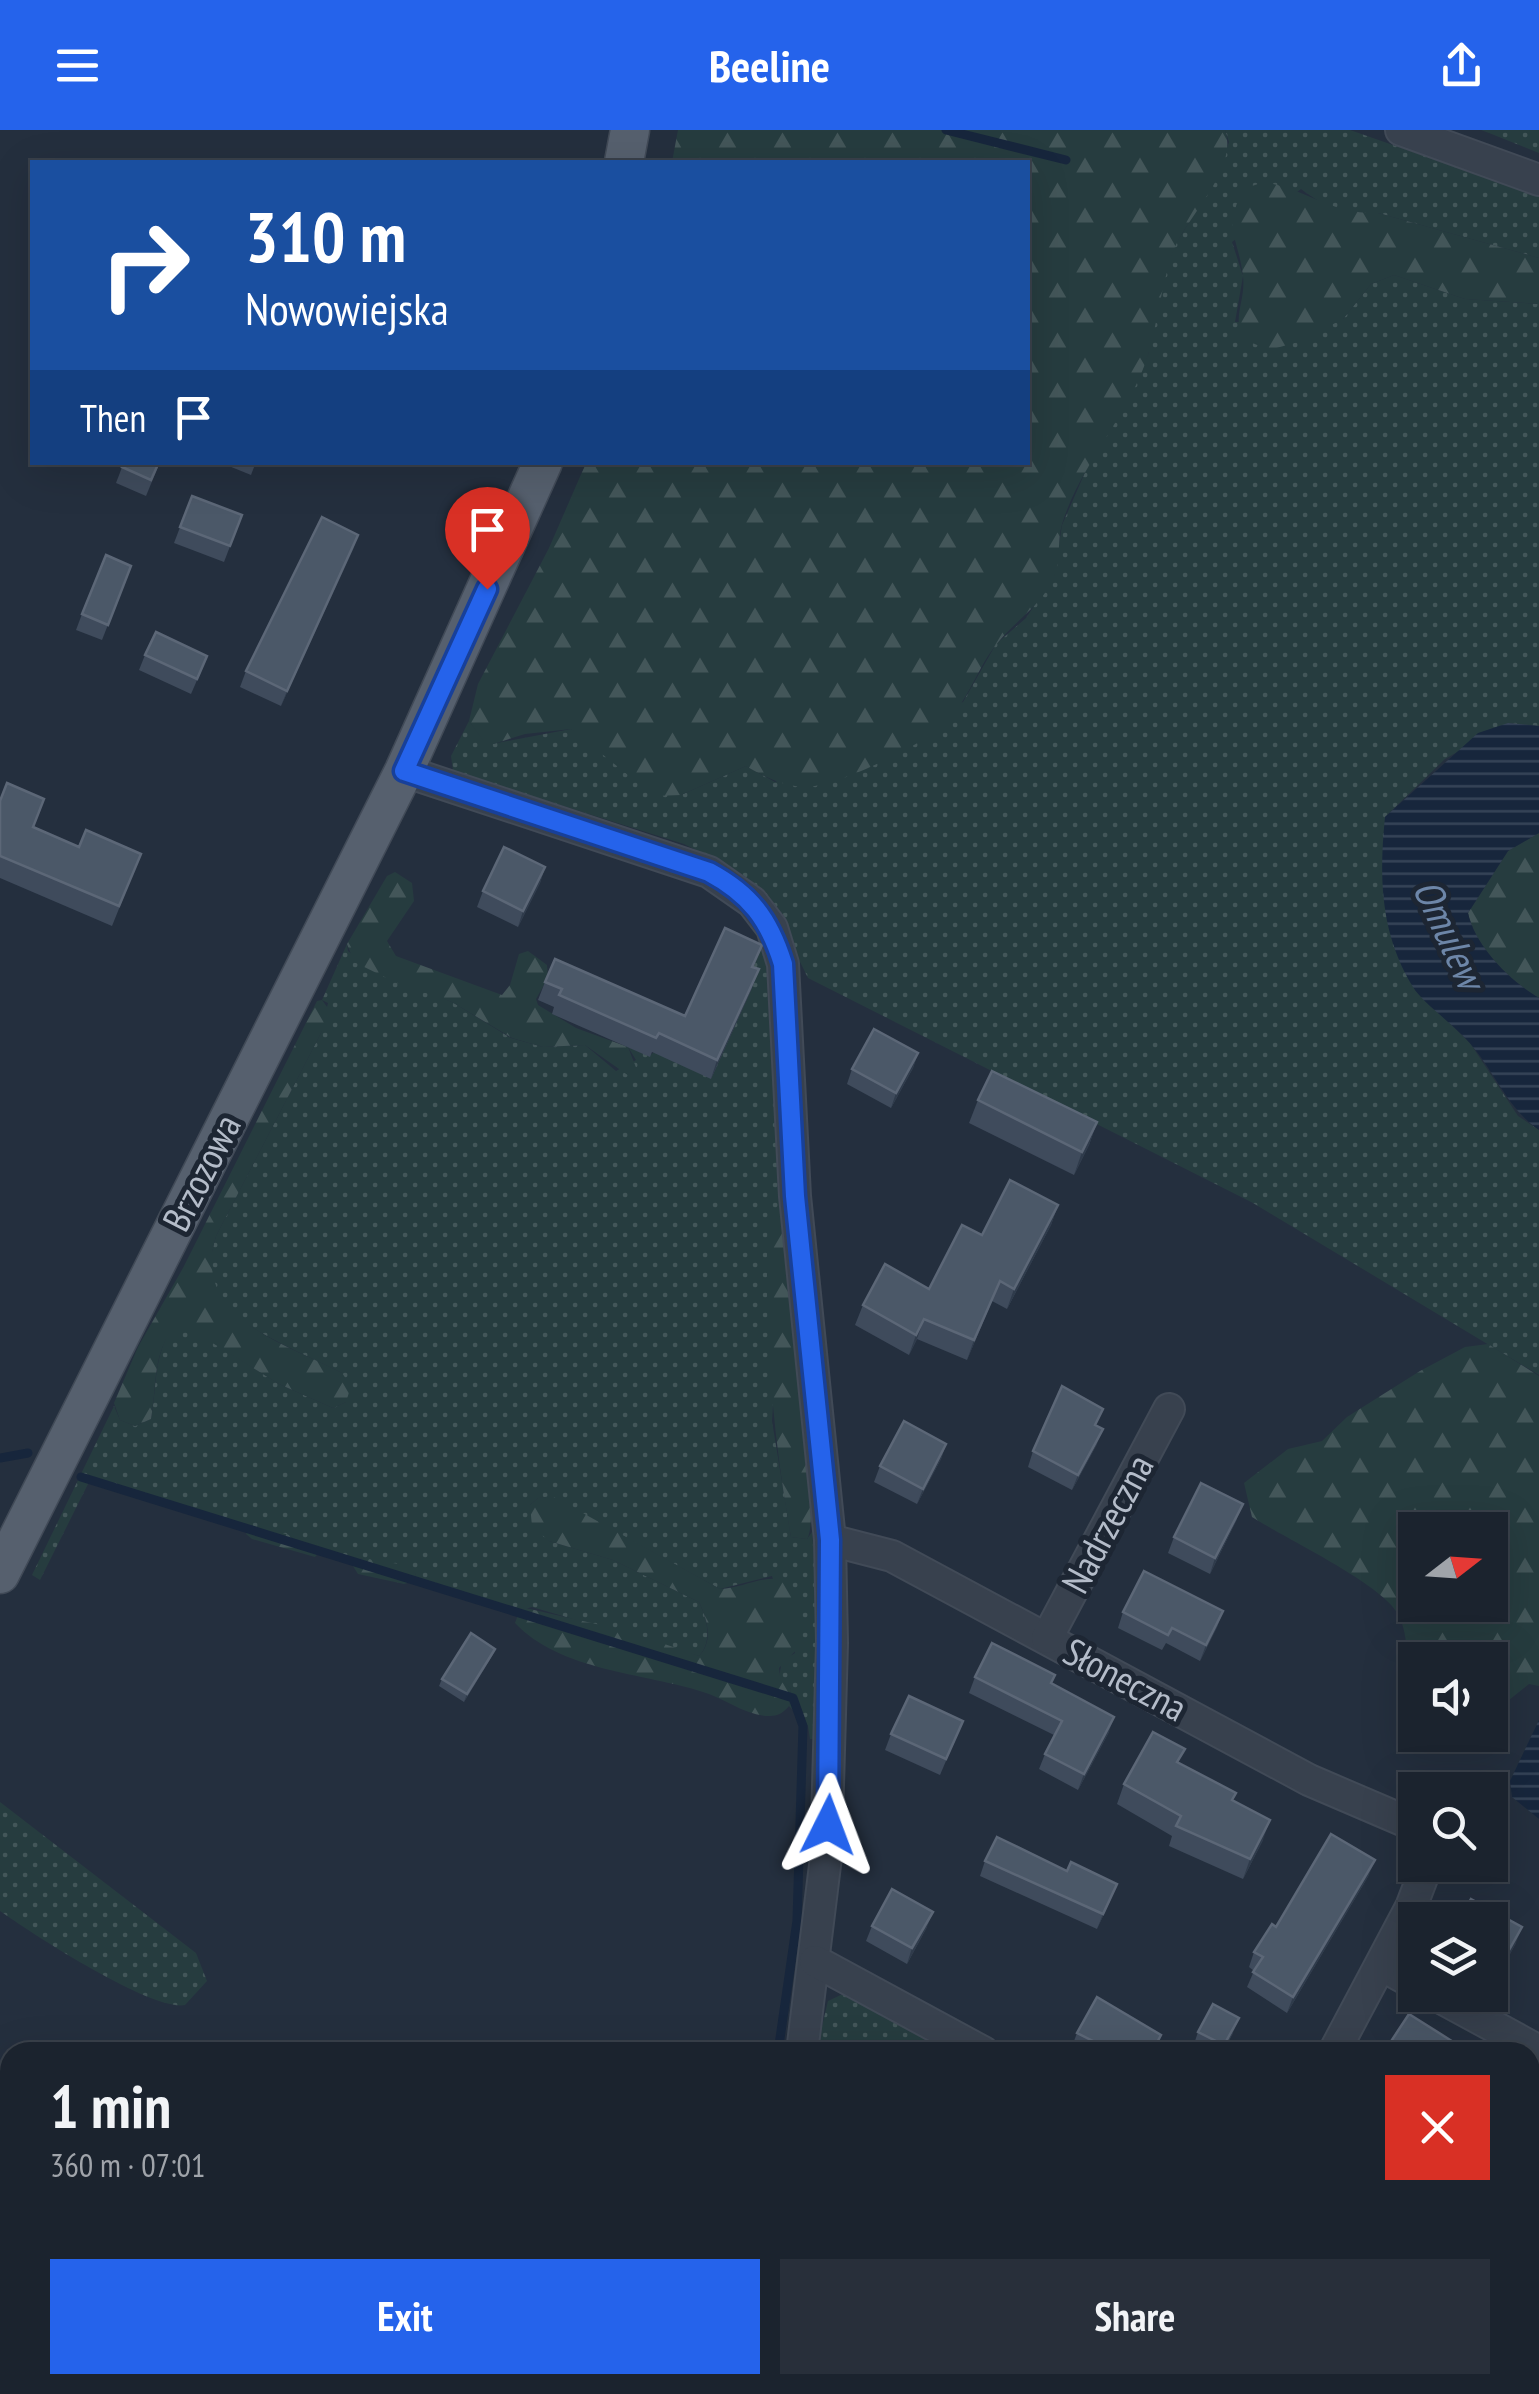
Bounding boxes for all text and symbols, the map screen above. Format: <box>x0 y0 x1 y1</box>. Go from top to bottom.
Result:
text: Beeline <box>709 36 830 94</box>
icon: menu <box>50 38 105 93</box>
icon: share <box>1434 38 1489 93</box>
text: 310 m <box>245 191 406 281</box>
icon: right <box>80 200 210 330</box>
text: Nowowiejska <box>245 279 449 337</box>
icon: arrive <box>166 390 221 445</box>
text: Then <box>80 393 146 442</box>
pin <box>445 487 530 590</box>
icon: arrive <box>460 502 515 557</box>
water label: Omulew <box>1402 871 1500 1001</box>
street label: Brzozowa <box>151 1106 251 1239</box>
street label: Nadrzeczna <box>1050 1446 1163 1601</box>
north arrow <box>1398 1512 1508 1622</box>
map controls <box>1398 1512 1508 2012</box>
street label: Słoneczna <box>1056 1626 1196 1731</box>
button: sound <box>1398 1642 1508 1752</box>
button: search <box>1398 1772 1508 1882</box>
position arrow <box>776 1773 880 1877</box>
button: layers <box>1398 1902 1508 2012</box>
text: 1 min <box>50 2067 171 2145</box>
button: close <box>1385 2075 1490 2180</box>
text: 360 m · 07:01 <box>50 2144 205 2186</box>
button: Exit <box>50 2259 760 2374</box>
button: Share <box>780 2259 1490 2374</box>

